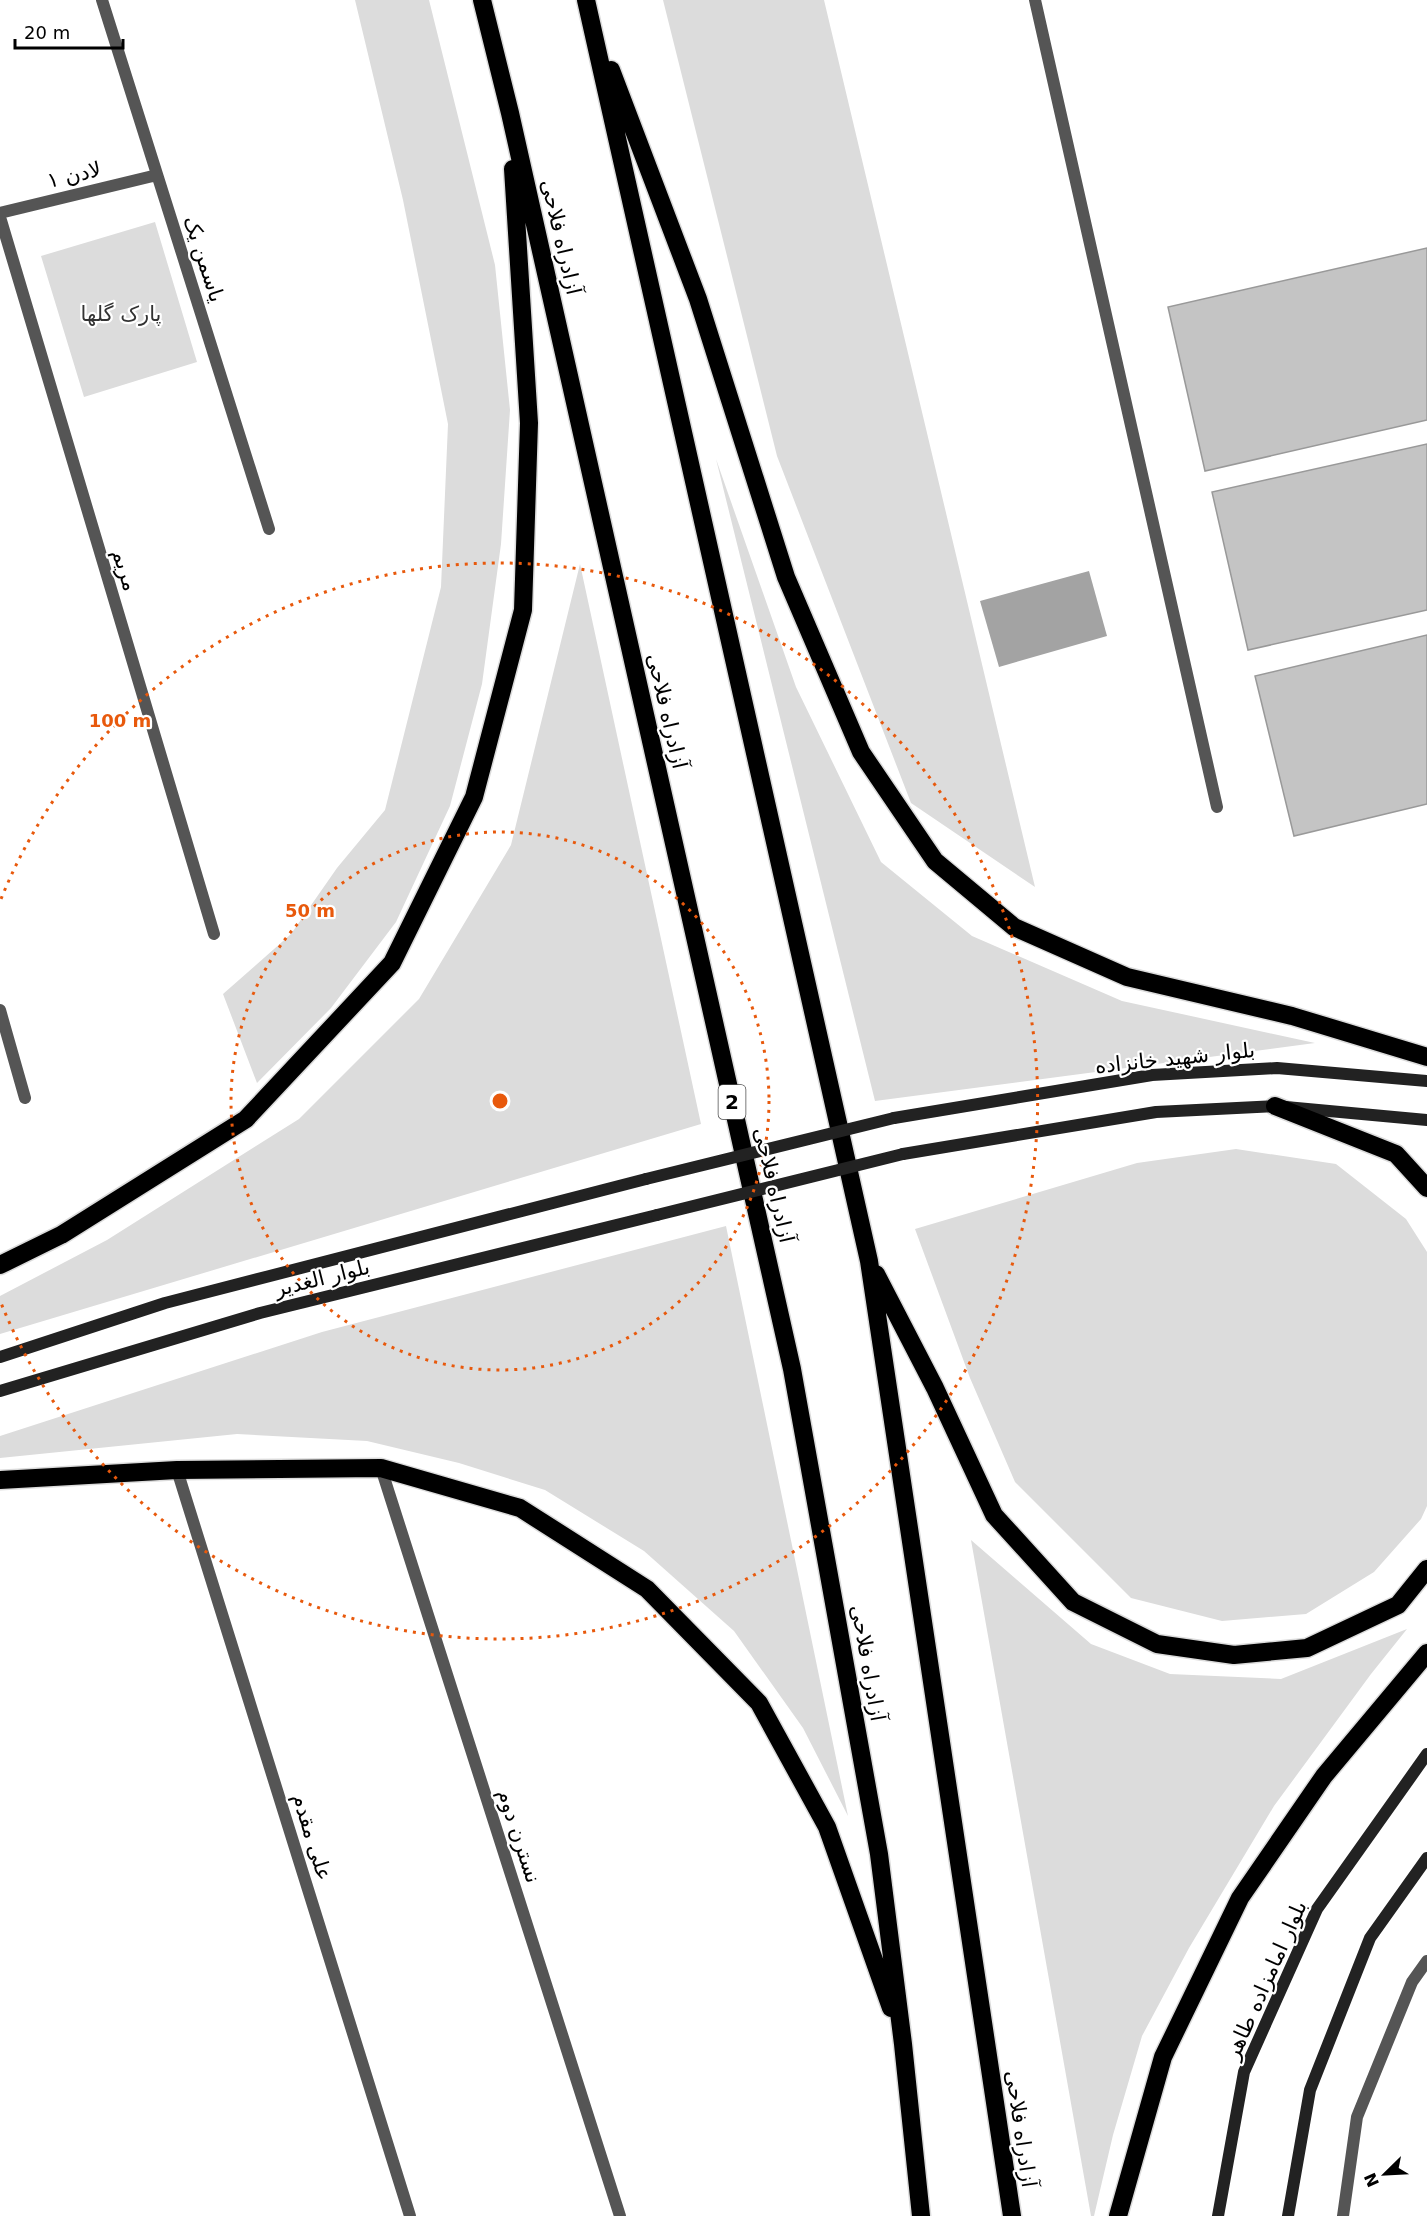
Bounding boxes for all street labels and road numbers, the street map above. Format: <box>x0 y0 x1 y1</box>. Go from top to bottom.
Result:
street label: لادن ۱ <box>45 157 103 193</box>
street label: آزادراه فلاحی <box>536 177 587 298</box>
street label: یاسمن یک <box>179 213 229 305</box>
street label: مریم <box>106 546 143 594</box>
street label: آزادراه فلاحی <box>642 651 693 772</box>
street label: بلوار شهید خانزاده <box>1094 1038 1256 1078</box>
road number: 2 <box>718 1085 746 1119</box>
street label: آزادراه فلاحی <box>749 1125 800 1246</box>
street label: بلوار الغدیر <box>271 1255 372 1302</box>
street label: آزادراه فلاحی <box>846 1603 891 1724</box>
street label: نسترن دوم <box>493 1786 545 1886</box>
street label: علی مقدم <box>287 1791 337 1883</box>
street label: بلوار امامزاده طاهر <box>1220 1897 1312 2064</box>
street label: آزادراه فلاحی <box>1001 2069 1042 2190</box>

